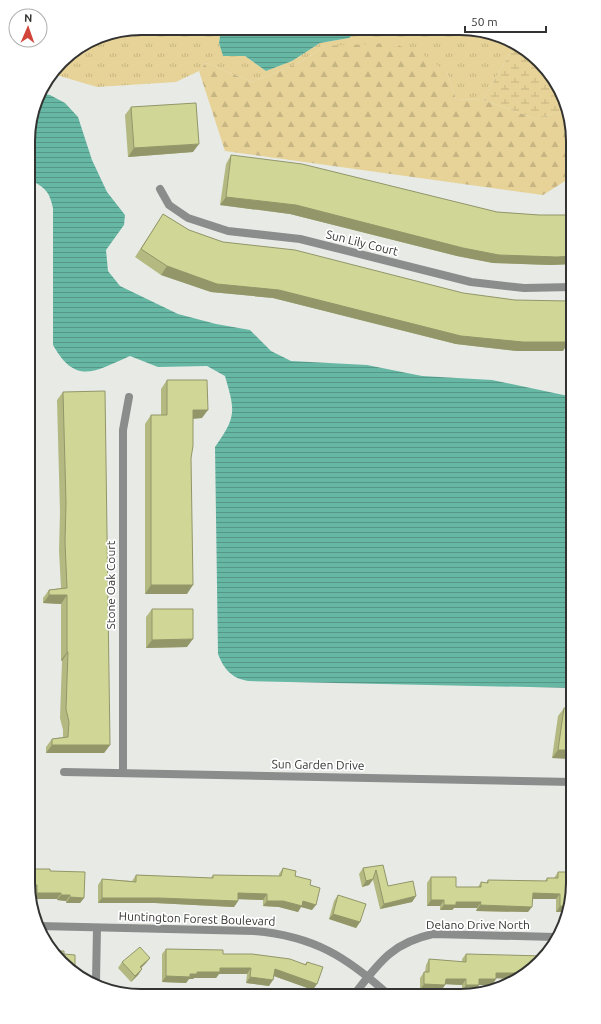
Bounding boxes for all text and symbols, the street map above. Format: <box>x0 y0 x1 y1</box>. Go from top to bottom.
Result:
north arrow <box>8 8 48 48</box>
scale bar <box>465 8 546 34</box>
text: N <box>24 12 33 24</box>
text: 50 m <box>471 15 498 28</box>
street label: Sun Lily Court <box>325 227 400 258</box>
street label: Stone Oak Court <box>104 540 117 630</box>
street label: Sun Garden Drive <box>271 757 365 772</box>
street label: Huntington Forest Boulevard <box>118 909 276 928</box>
street label: Delano Drive North <box>426 918 530 931</box>

